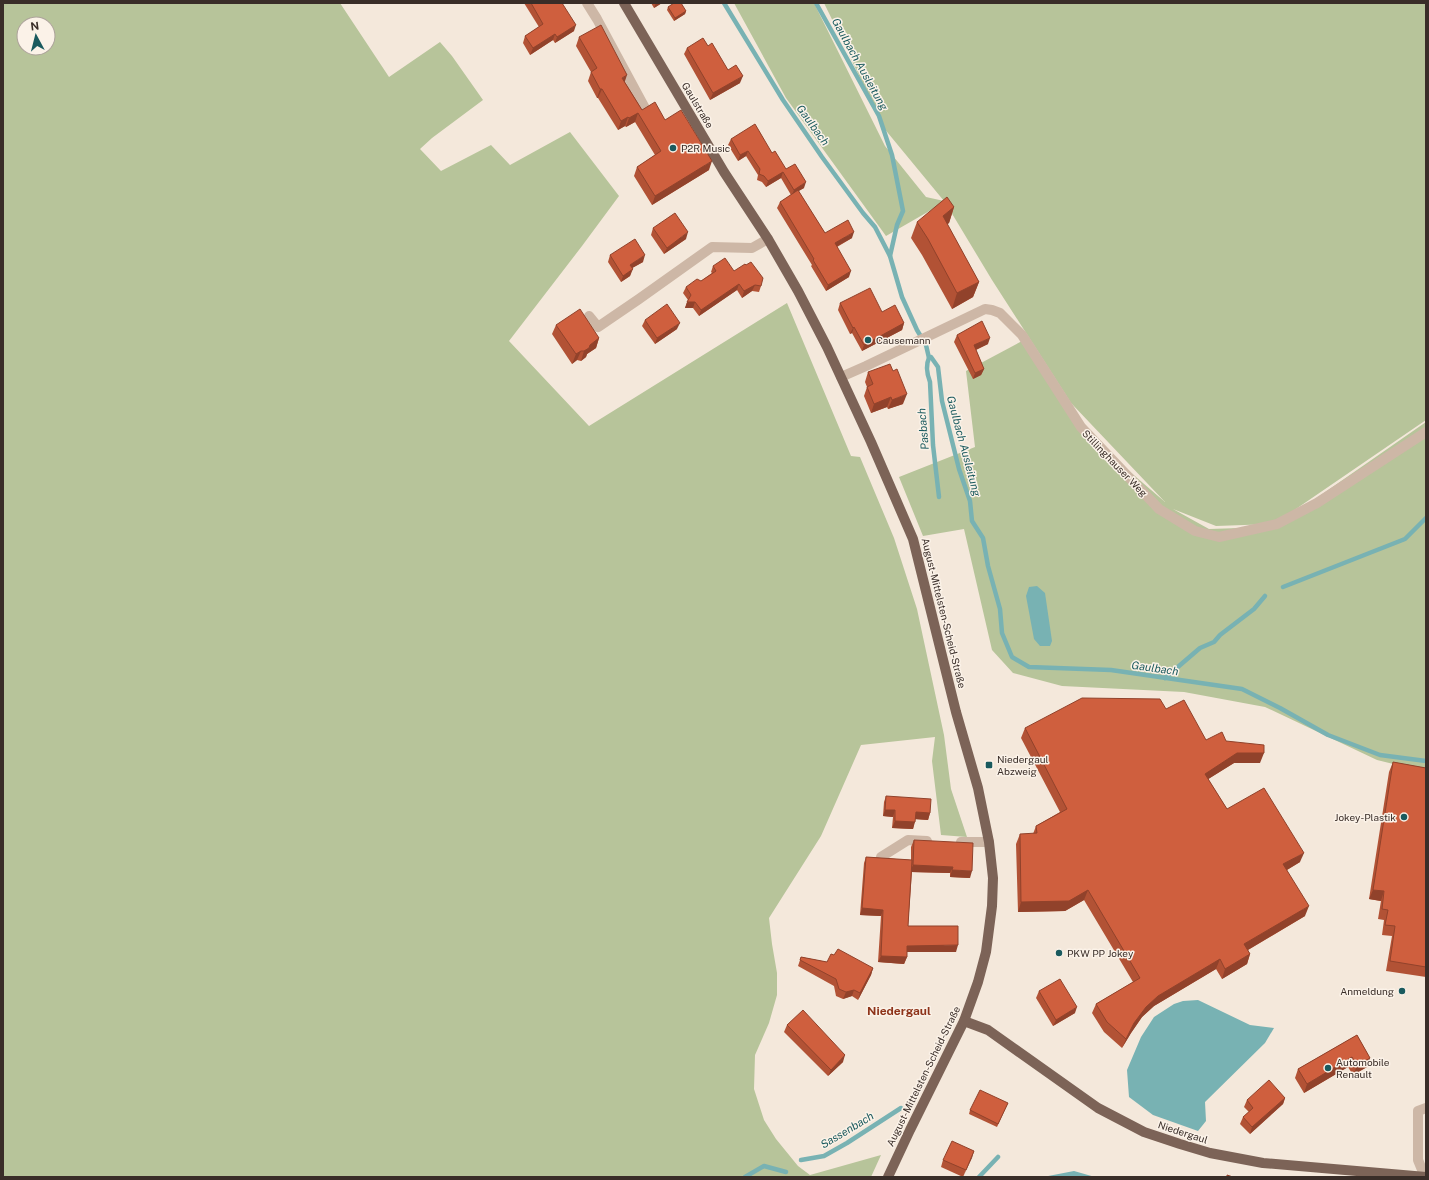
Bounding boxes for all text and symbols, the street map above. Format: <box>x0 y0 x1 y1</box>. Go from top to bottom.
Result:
north arrow <box>16 16 56 56</box>
water label: Gaulbach Ausleitung <box>830 16 891 113</box>
text: N <box>30 20 40 33</box>
street label: Gaulstraße <box>680 80 717 130</box>
water label: Gaulbach <box>794 102 832 148</box>
place label: P2R Music <box>681 142 730 154</box>
marker: P2R Music <box>668 143 678 153</box>
place label: Causemann <box>876 334 931 346</box>
marker: Causemann <box>863 335 873 345</box>
water label: Gaulbach Ausleitung <box>945 394 983 498</box>
water label: Pasbach <box>915 408 931 450</box>
street label: Stillinghauser Weg <box>1080 427 1150 499</box>
street label: August-Mittelsten-Scheid-Straße <box>919 537 969 690</box>
water label: Gaulbach <box>1131 659 1179 677</box>
place label: Niedergaul Abzweig <box>997 753 1049 777</box>
marker: Niedergaul Abzweig <box>984 760 994 770</box>
place label: Jokey-Plastik <box>1335 811 1396 823</box>
marker: Jokey-Plastik <box>1399 812 1409 822</box>
place label: PKW PP Jokey <box>1067 947 1134 959</box>
marker: PKW PP Jokey <box>1054 948 1064 958</box>
place label: Anmeldung <box>1340 985 1394 997</box>
marker: Anmeldung <box>1397 986 1407 996</box>
district label: Niedergaul <box>867 1004 931 1018</box>
street label: August-Mittelsten-Scheid-Straße <box>884 1004 962 1148</box>
place label: Automobile Renault <box>1336 1056 1390 1080</box>
marker: Automobile Renault <box>1323 1063 1333 1073</box>
water label: Sassenbach <box>818 1109 876 1151</box>
street label: Niedergaul <box>1157 1118 1209 1146</box>

